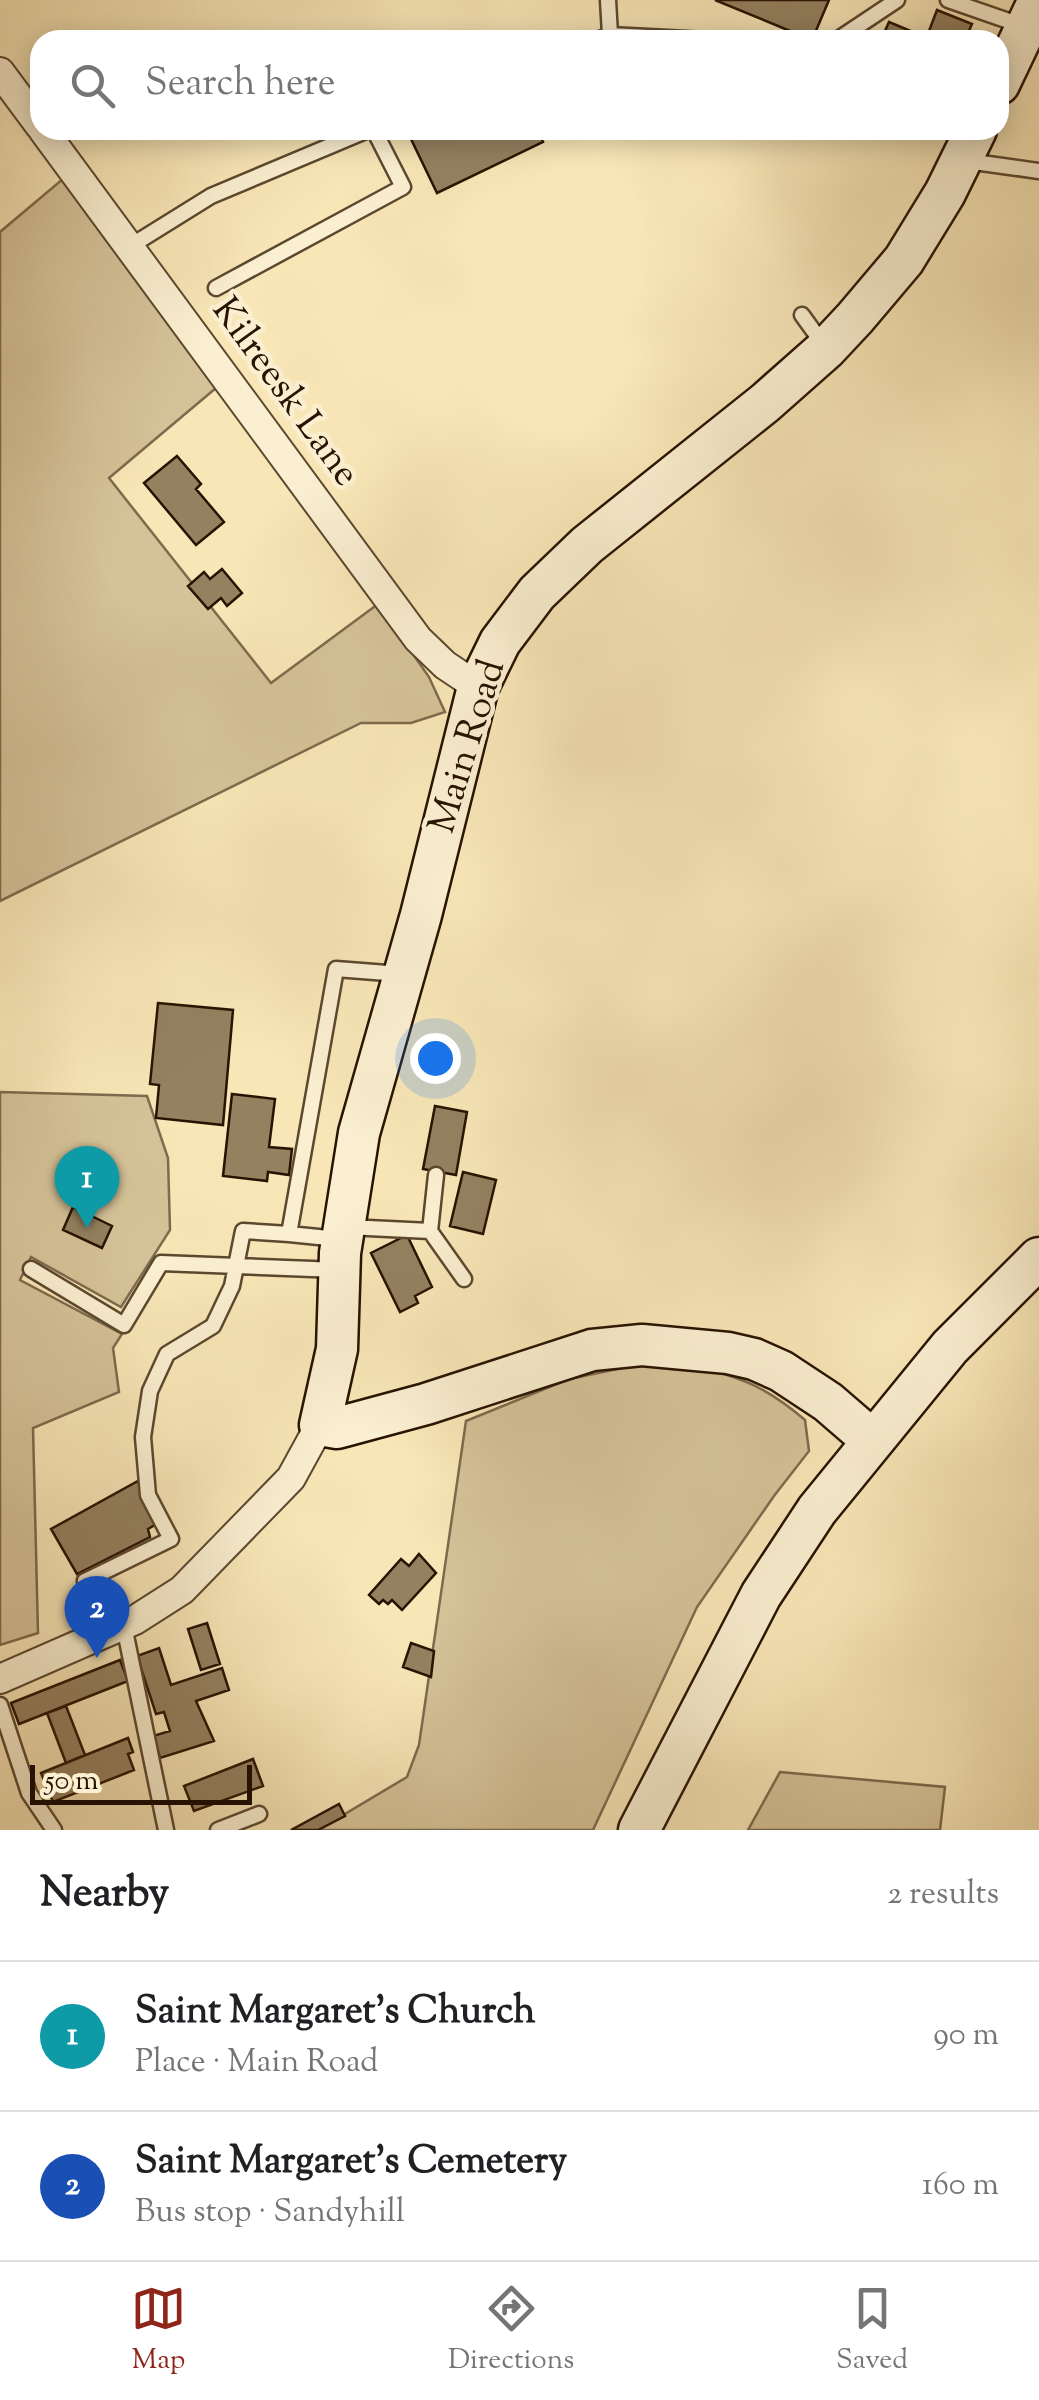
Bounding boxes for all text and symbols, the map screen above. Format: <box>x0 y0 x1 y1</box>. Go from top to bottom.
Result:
search box <box>30 30 1009 140</box>
icon: search <box>65 58 120 113</box>
text: Search here <box>145 58 336 112</box>
street label: Kilreesk Lane <box>197 287 371 499</box>
street label: Main Road <box>417 653 521 841</box>
your location <box>410 1033 461 1084</box>
pin: 1 <box>54 1146 120 1228</box>
pin: 2 <box>64 1576 130 1658</box>
scale bar <box>30 1760 252 1804</box>
text: 50 m <box>45 1762 99 1802</box>
text: Nearby <box>40 1865 169 1925</box>
text: 2 results <box>887 1872 999 1918</box>
text: Saint Margaret's Church <box>135 1986 536 2040</box>
text: 1 <box>67 2013 78 2059</box>
text: 90 m <box>933 2013 999 2059</box>
text: Place · Main Road <box>135 2040 378 2086</box>
text: Saint Margaret’s Cemetery <box>135 2136 567 2190</box>
text: 2 <box>65 2163 80 2209</box>
text: 160 m <box>922 2163 999 2209</box>
text: Bus stop · Sandyhill <box>135 2190 405 2236</box>
tab: Map <box>131 2281 186 2381</box>
tab: Directions <box>448 2281 574 2381</box>
tab: Saved <box>836 2281 908 2381</box>

